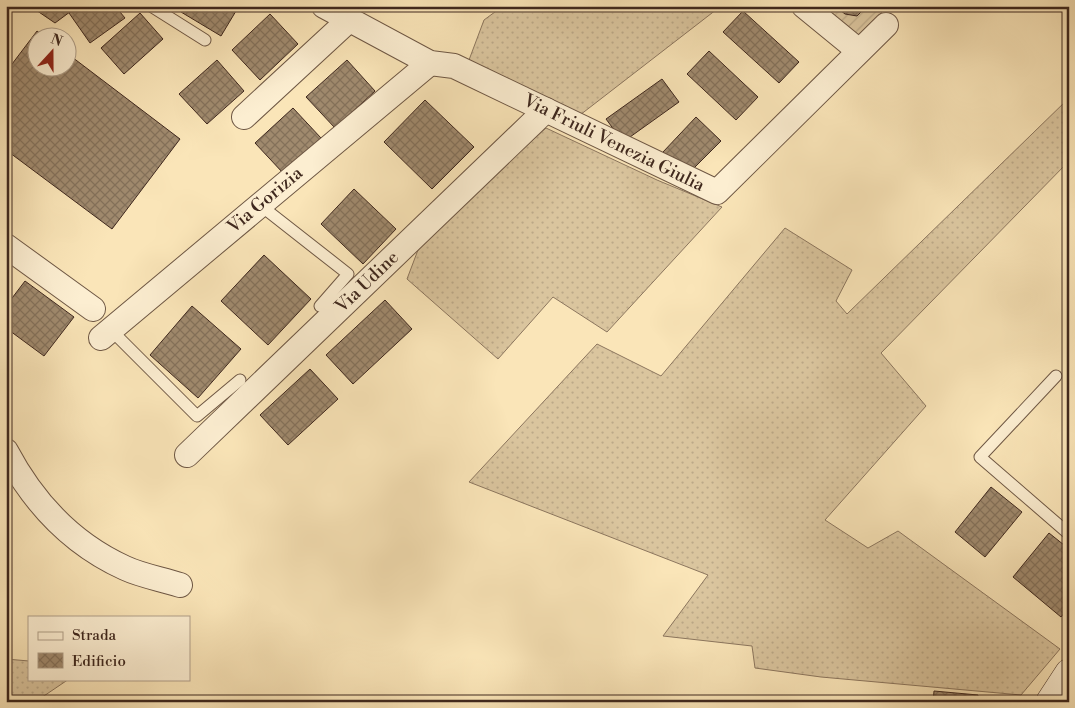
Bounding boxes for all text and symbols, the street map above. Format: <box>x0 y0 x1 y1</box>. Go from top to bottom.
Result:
north arrow <box>28 28 78 78</box>
text: N <box>48 30 65 51</box>
street label: Via Friuli Venezia Giulia <box>519 89 709 197</box>
street label: Via Gorizia <box>222 161 308 239</box>
street label: Via Udine <box>330 246 404 319</box>
legend <box>28 616 190 680</box>
text: Strada <box>72 626 116 645</box>
text: Edificio <box>72 652 126 671</box>

